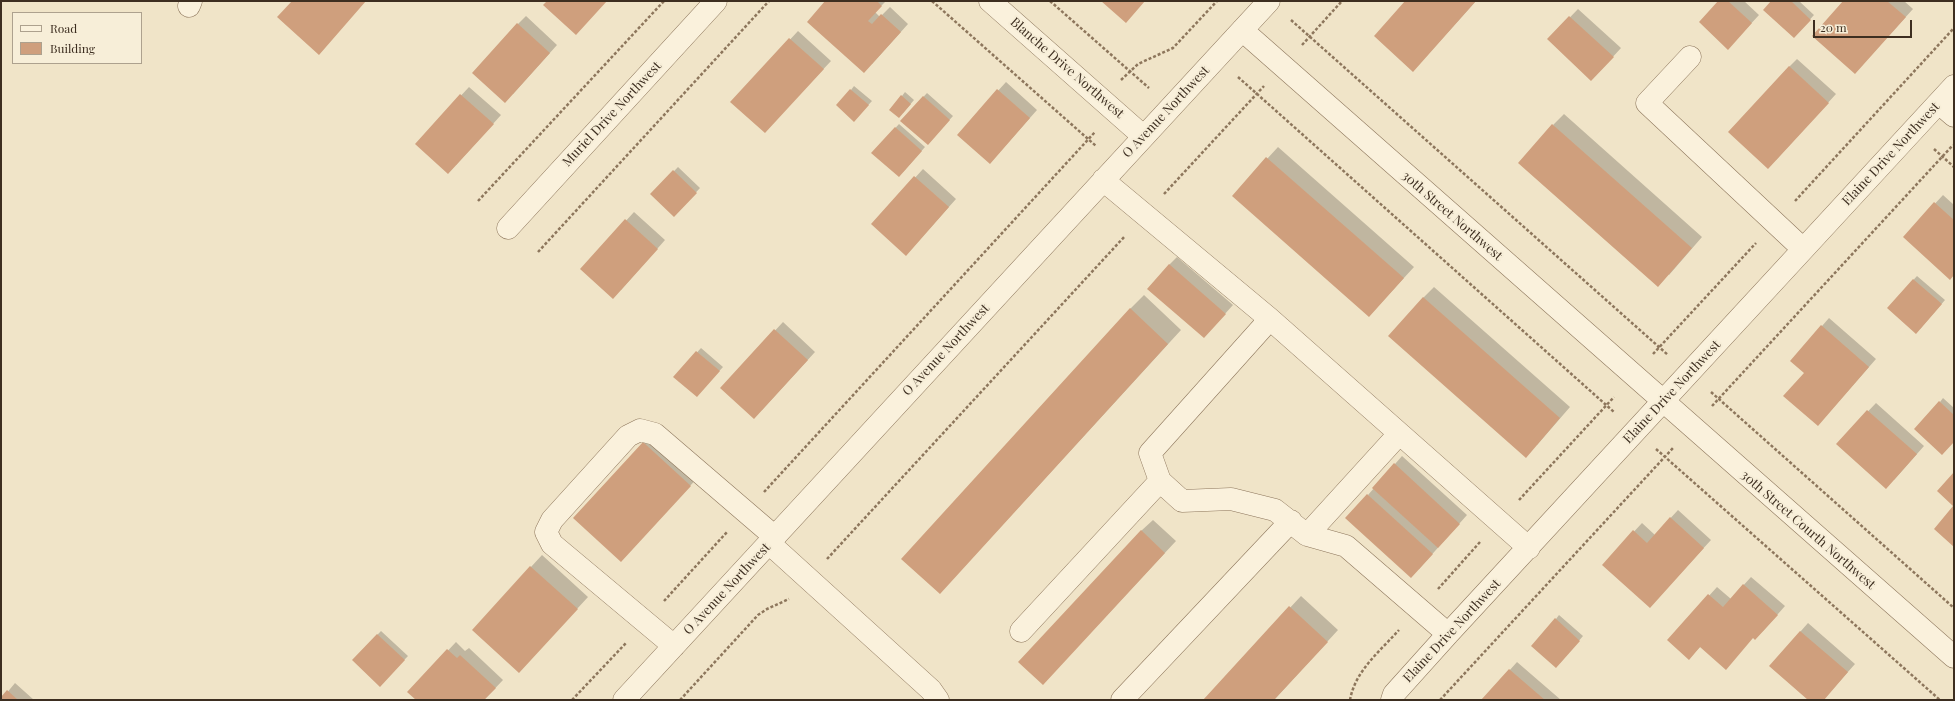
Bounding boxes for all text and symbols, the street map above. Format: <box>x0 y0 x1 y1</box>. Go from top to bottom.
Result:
legend <box>12 12 142 64</box>
scale bar <box>1815 12 1914 38</box>
street label: Blanche Drive Northwest <box>1007 14 1127 122</box>
text: 20 m <box>1820 19 1847 35</box>
text: Road <box>50 20 77 36</box>
text: Building <box>50 40 95 56</box>
street label: Muriel Drive Northwest <box>559 58 665 170</box>
street label: O Avenue Northwest <box>1119 63 1213 161</box>
street label: Elaine Drive Northwest <box>1839 99 1943 209</box>
street label: 30th Street Northwest <box>1399 168 1505 264</box>
street label: O Avenue Northwest <box>899 301 993 399</box>
street label: Elaine Drive Northwest <box>1620 337 1724 447</box>
street label: 30th Street Courth Northwest <box>1738 467 1878 593</box>
street label: O Avenue Northwest <box>680 540 774 638</box>
street label: Elaine Drive Northwest <box>1400 576 1504 686</box>

